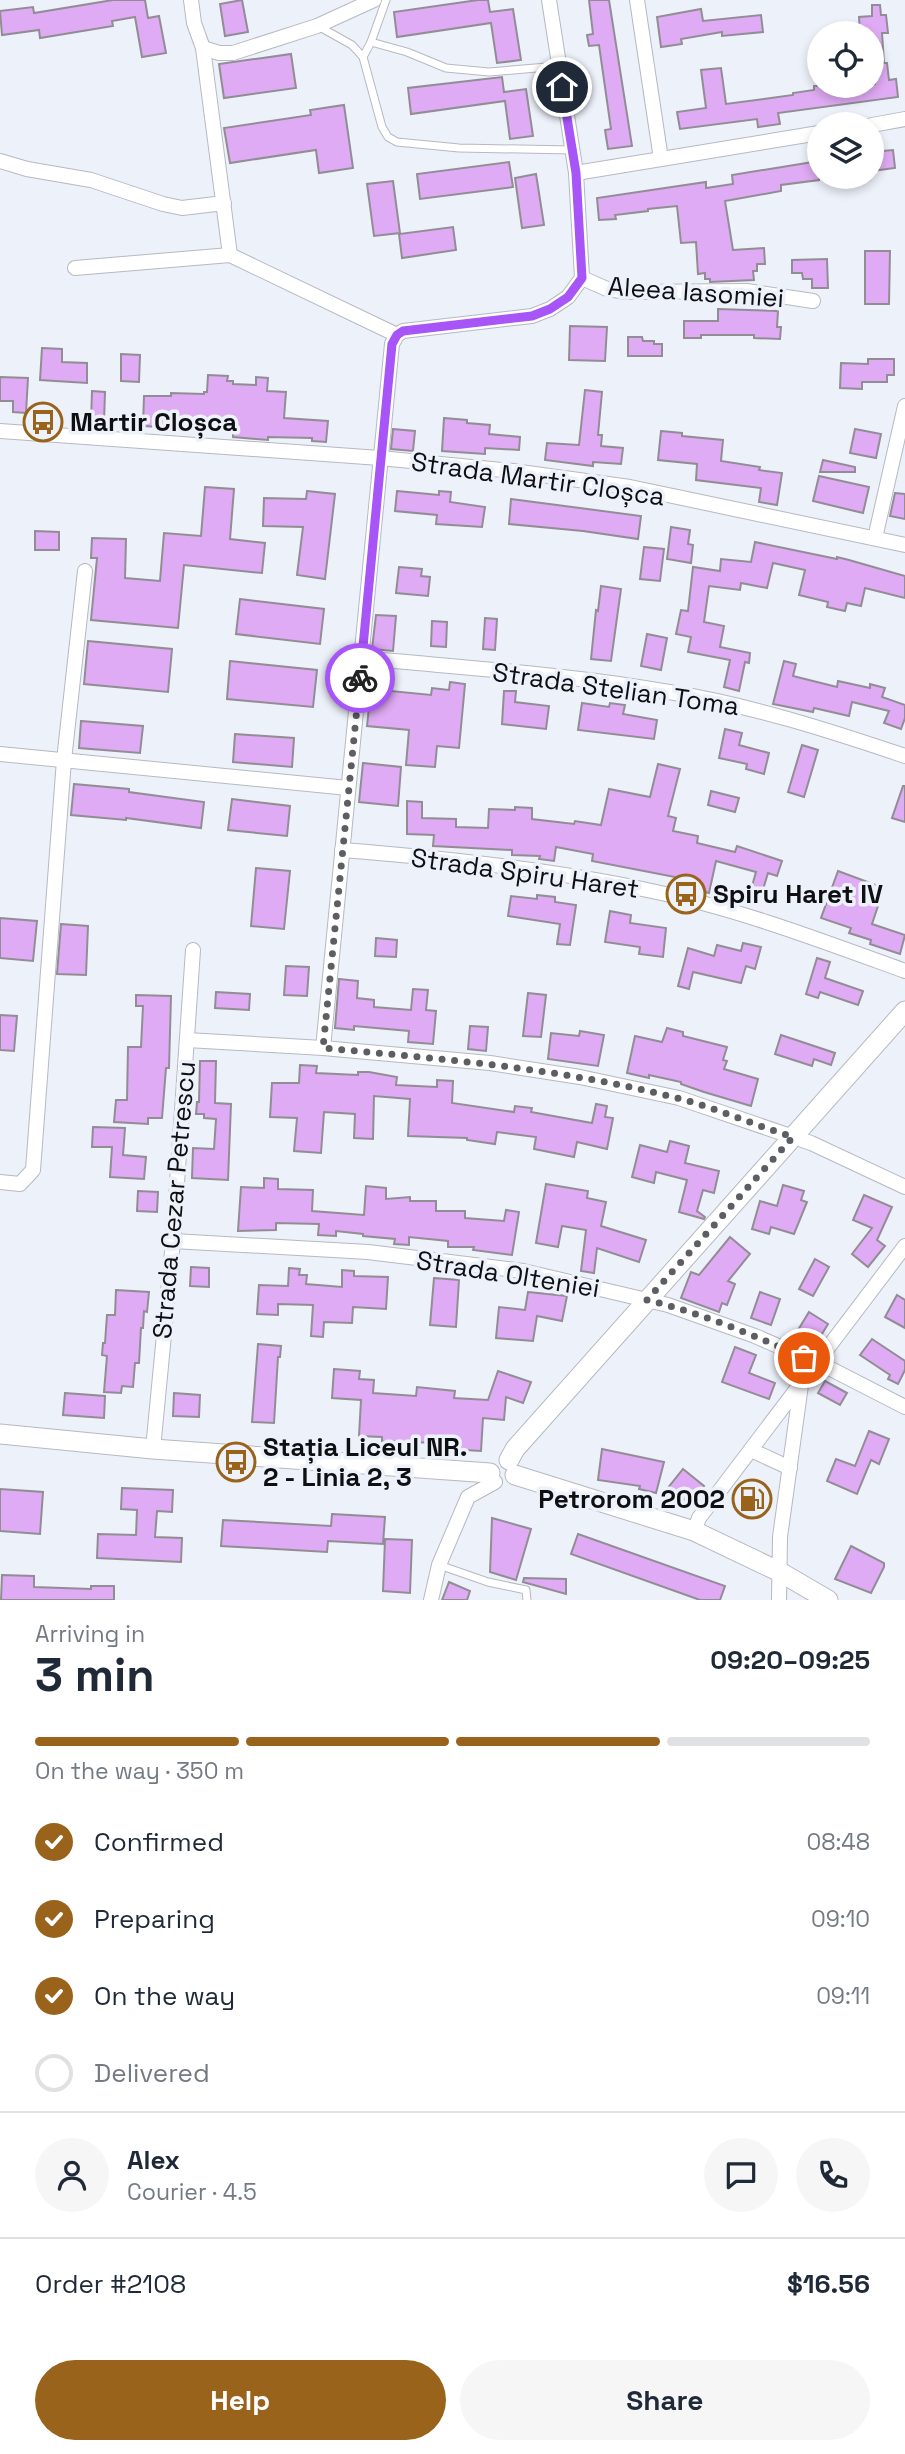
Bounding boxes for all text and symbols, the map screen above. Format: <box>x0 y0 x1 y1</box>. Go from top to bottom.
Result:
map controls <box>807 21 884 189</box>
button: locate <box>807 21 884 98</box>
pin <box>532 57 592 117</box>
icon: home <box>543 68 581 106</box>
button: layers <box>807 112 884 189</box>
street label: Aleea Iasomiei <box>607 269 785 315</box>
bus stop icon: Martir Cloșca <box>22 401 64 443</box>
place label: Martir Cloșca <box>70 405 237 439</box>
street label: Strada Martir Cloșca <box>409 444 667 514</box>
courier <box>325 643 395 713</box>
street label: Strada Stelian Toma <box>490 655 742 723</box>
icon: bike <box>341 659 379 697</box>
street label: Strada Spiru Haret <box>409 840 641 906</box>
bus stop icon: Spiru Haret IV <box>665 873 707 915</box>
place label: Spiru Haret IV <box>713 877 883 911</box>
street label: Strada Cezar Petrescu <box>145 1060 203 1340</box>
street label: Strada Olteniei <box>414 1243 602 1305</box>
pin <box>774 1328 834 1388</box>
icon: bag <box>785 1339 823 1377</box>
place label: Stația Liceul NR. 2 - Linia 2, 3 <box>263 1430 468 1494</box>
bus stop icon: Stația Liceul NR. 2 - Linia 2, 3 <box>215 1441 257 1483</box>
fuel station icon: Petrorom 2002 <box>731 1478 773 1520</box>
place label: Petrorom 2002 <box>538 1482 725 1516</box>
text: Arriving in <box>35 1619 145 1649</box>
text: 09:20–09:25 <box>710 1643 870 1677</box>
text: 3 min <box>35 1646 155 1704</box>
text: On the way · 350 m <box>35 1756 244 1786</box>
icon: check <box>35 1823 73 1861</box>
text: Confirmed <box>94 1825 224 1859</box>
text: 08:48 <box>806 1827 870 1857</box>
icon: check <box>35 1900 73 1938</box>
text: Preparing <box>94 1902 215 1936</box>
text: 09:10 <box>811 1904 870 1934</box>
icon: check <box>35 1977 73 2015</box>
text: On the way <box>94 1979 235 2013</box>
text: 09:11 <box>816 1981 870 2011</box>
text: Delivered <box>94 2056 210 2090</box>
button: person <box>35 2138 109 2212</box>
button: chat <box>704 2138 778 2212</box>
button: phone <box>796 2138 870 2212</box>
text: Alex <box>127 2143 180 2177</box>
text: Courier · 4.5 <box>127 2177 257 2207</box>
text: Order #2108 <box>35 2267 186 2301</box>
text: $16.56 <box>787 2267 870 2301</box>
button: Help <box>35 2360 446 2440</box>
button: Share <box>460 2360 870 2440</box>

